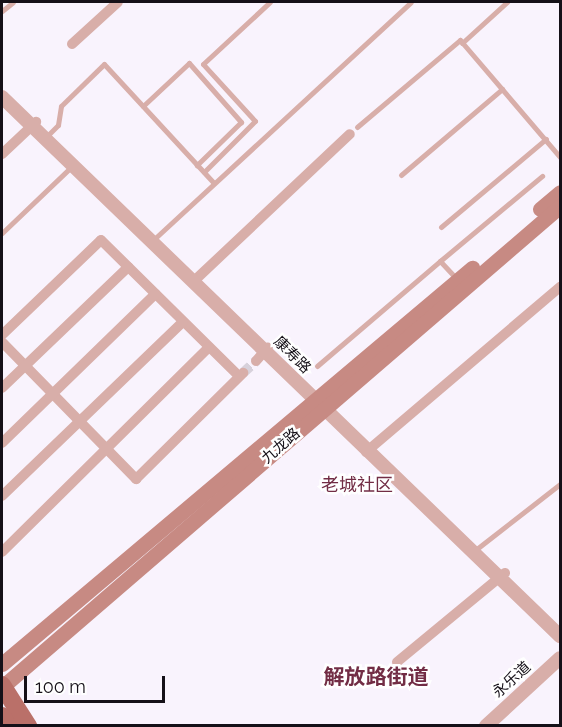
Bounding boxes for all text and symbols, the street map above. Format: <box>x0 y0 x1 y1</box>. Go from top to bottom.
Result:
street label: 康寿路 <box>270 333 314 377</box>
street label: 九龙路 <box>258 424 304 468</box>
district label: 老城社区 <box>321 474 393 496</box>
street label: 永乐道 <box>489 658 535 702</box>
scale bar <box>27 664 168 702</box>
district label: 解放路街道 <box>324 664 428 690</box>
text: 100 m <box>35 676 86 697</box>

